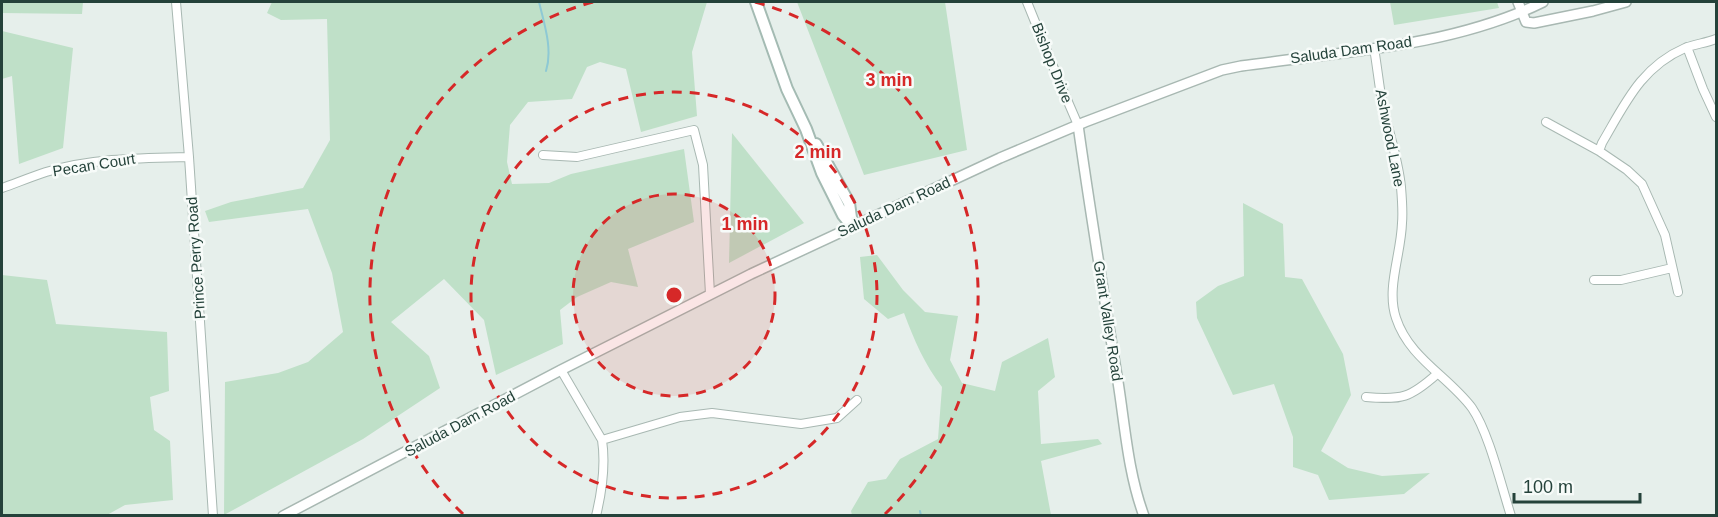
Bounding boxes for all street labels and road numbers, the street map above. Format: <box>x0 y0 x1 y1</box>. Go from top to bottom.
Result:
street label: Bishop Drive <box>1029 20 1076 105</box>
street label: Saluda Dam Road <box>1289 33 1413 66</box>
street label: Ashwood Lane <box>1373 88 1408 188</box>
street label: Pecan Court <box>51 149 137 179</box>
street label: Saluda Dam Road <box>835 173 953 240</box>
street label: Prince Perry Road <box>183 196 208 320</box>
street label: Grant Valley Road <box>1091 260 1126 382</box>
street label: Saluda Dam Road <box>402 387 518 460</box>

